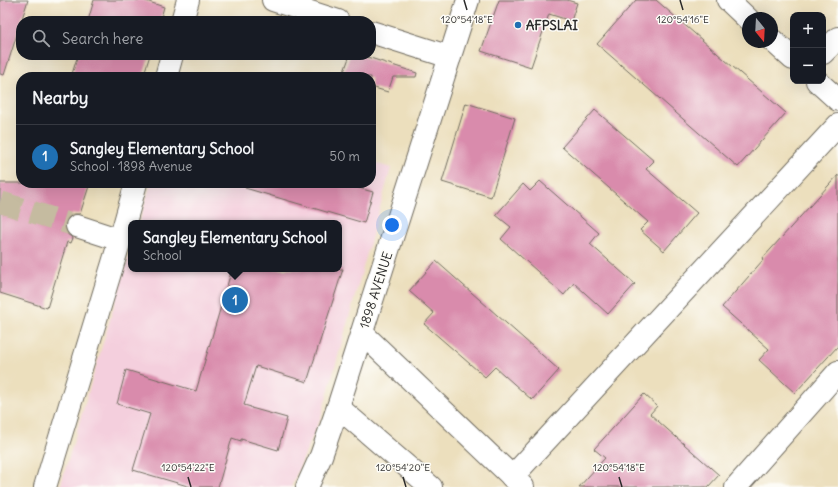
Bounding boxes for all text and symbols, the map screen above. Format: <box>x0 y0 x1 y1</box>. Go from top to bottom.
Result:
north arrow <box>742 12 778 48</box>
map controls <box>790 12 826 84</box>
button: + <box>790 12 826 48</box>
text: 120°54'18"E <box>441 13 493 26</box>
text: 120°54'16"E <box>657 13 709 26</box>
search box <box>16 16 376 60</box>
place label: AFPSLAI <box>526 17 578 34</box>
marker: AFPSLAI <box>513 20 523 30</box>
icon: search <box>30 27 52 49</box>
text: Search here <box>62 29 143 48</box>
button: − <box>790 48 826 84</box>
text: Nearby <box>32 87 88 109</box>
text: Sangley Elementary School <box>70 139 254 158</box>
text: 1 <box>42 148 48 165</box>
text: 50 m <box>329 148 360 165</box>
text: School · 1898 Avenue <box>70 158 192 175</box>
your location <box>382 215 402 235</box>
popup <box>128 220 342 272</box>
text: Sangley Elementary School <box>143 228 327 247</box>
text: School <box>143 247 182 264</box>
street label: 1898 AVENUE <box>356 249 397 331</box>
pin: 1 <box>222 285 248 315</box>
text: 120°54'22"E <box>161 461 215 474</box>
text: 120°54'20"E <box>376 461 430 474</box>
text: 120°54'18"E <box>593 461 645 474</box>

